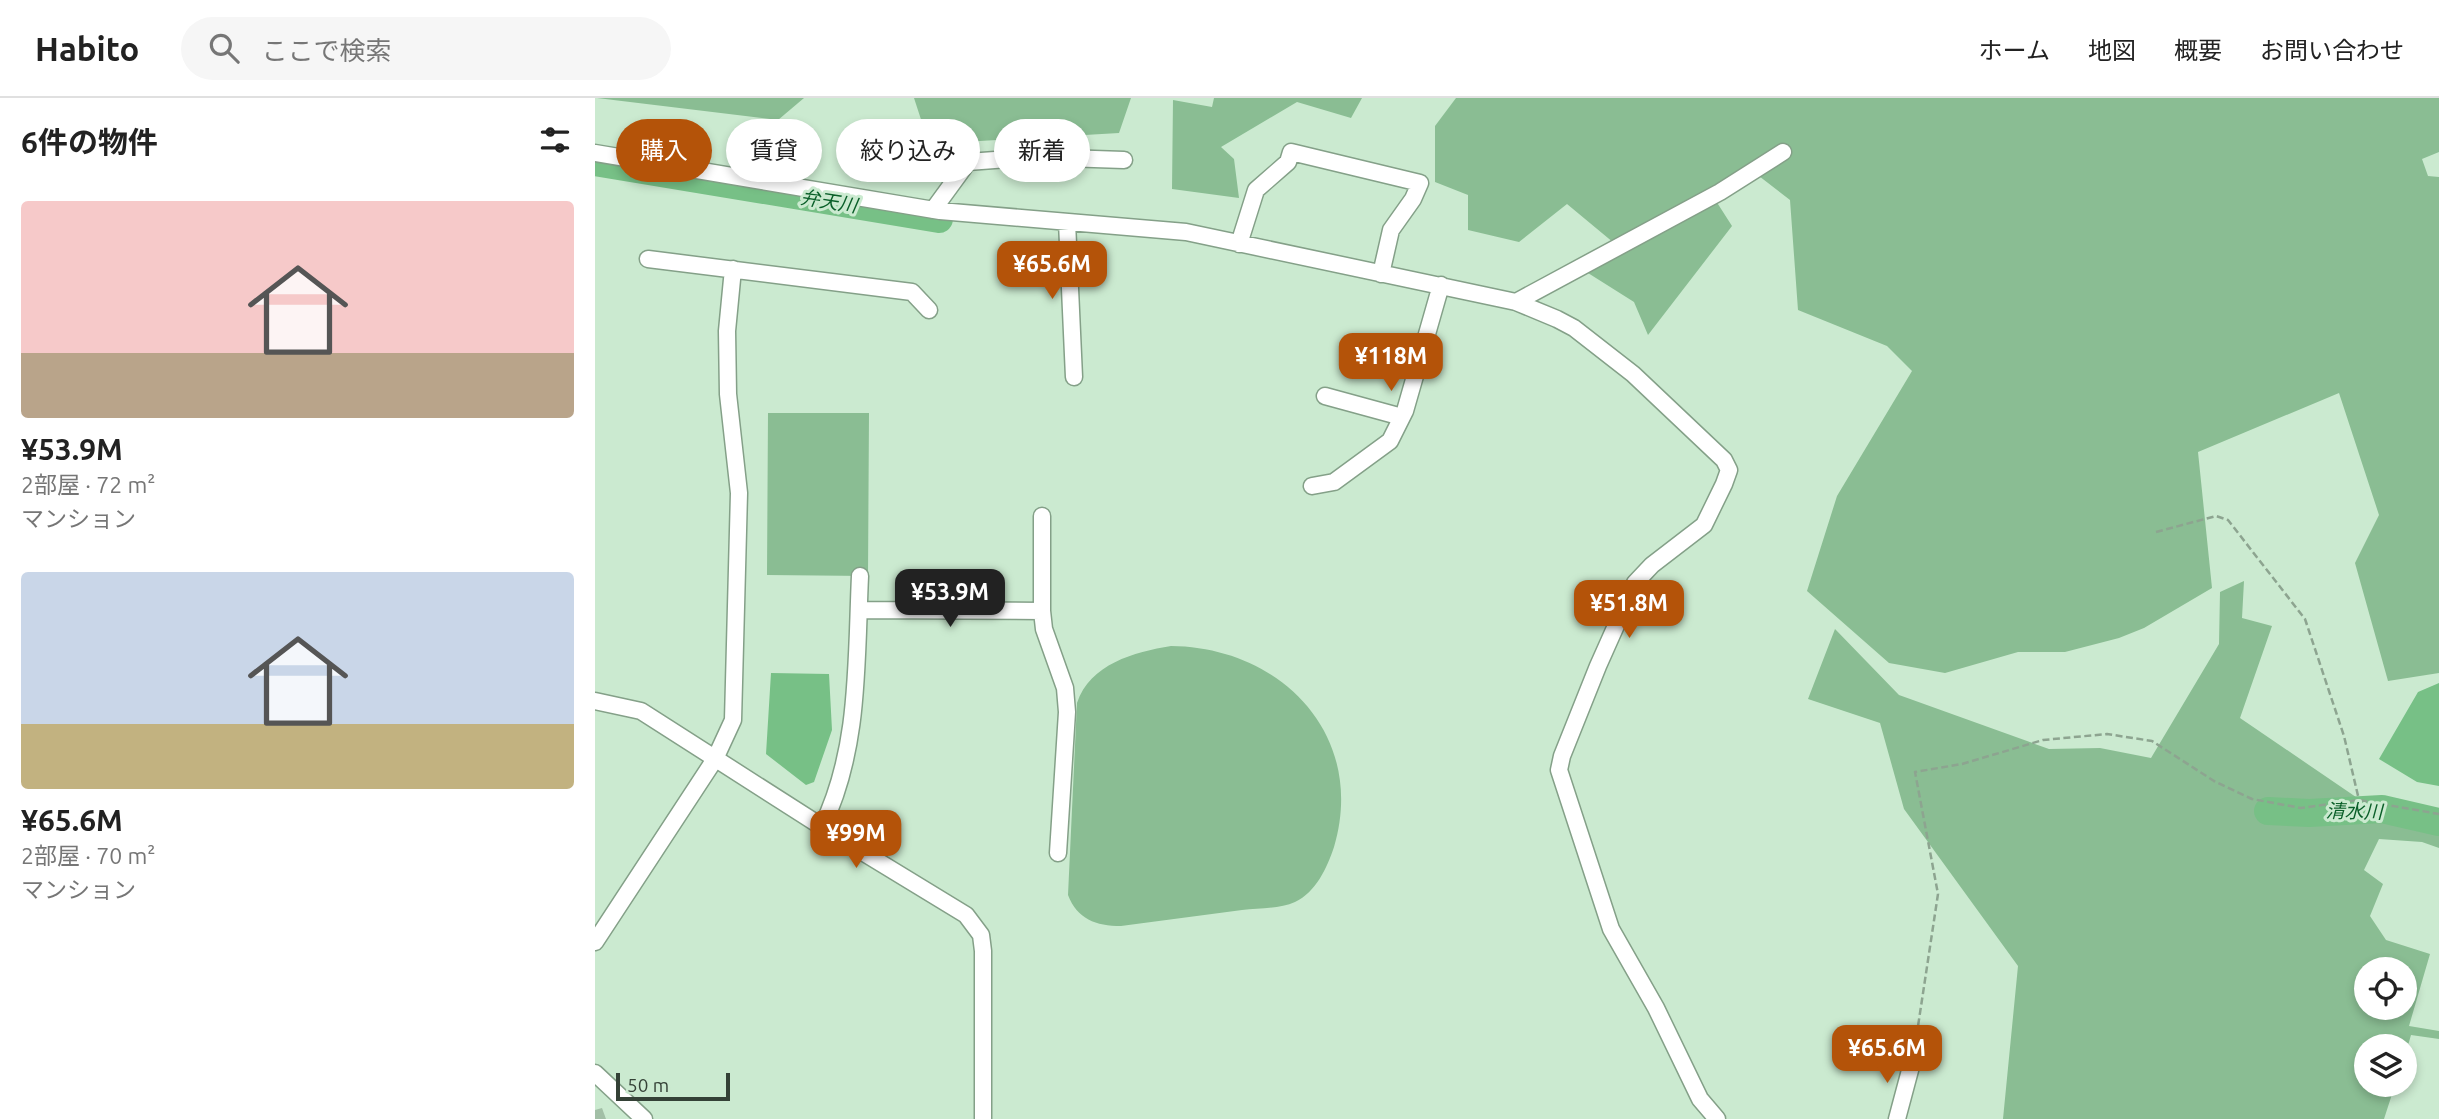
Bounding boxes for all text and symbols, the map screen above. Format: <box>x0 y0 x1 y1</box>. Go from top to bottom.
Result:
search box <box>181 17 671 80</box>
icon: search <box>205 29 243 67</box>
text: Habito <box>35 30 139 67</box>
text: ここで検索 <box>261 36 391 65</box>
text: ホーム <box>1979 37 2050 64</box>
text: 地図 <box>2088 37 2136 64</box>
text: 概要 <box>2174 37 2222 64</box>
text: お問い合わせ <box>2260 37 2404 64</box>
chip: 購入 <box>616 119 712 182</box>
chip: 賃貸 <box>726 119 822 182</box>
chip: 絞り込み <box>836 119 980 182</box>
chip: 新着 <box>994 119 1090 182</box>
icon: filters <box>536 121 574 159</box>
text: 6件の物件 <box>21 125 158 159</box>
water label: 弁天川 <box>799 186 861 217</box>
pin: ¥65.6M <box>995 242 1109 301</box>
icon: home <box>235 247 361 373</box>
text: ¥65.6M <box>1013 251 1091 276</box>
pin: ¥118M <box>1342 334 1440 393</box>
text: ¥118M <box>1355 343 1427 368</box>
text: ¥53.9M <box>21 432 123 466</box>
text: 2部屋 · 72 m² <box>21 472 155 497</box>
text: マンション <box>21 506 136 531</box>
pin: ¥53.9M <box>893 570 1007 629</box>
text: ¥53.9M <box>911 579 989 604</box>
pin: ¥51.8M <box>1572 580 1686 640</box>
text: ¥51.8M <box>1590 590 1668 615</box>
icon: home <box>235 618 361 744</box>
water label: 清水川 <box>2325 800 2385 823</box>
text: ¥65.6M <box>21 803 123 837</box>
pin: ¥99M <box>815 810 897 870</box>
text: ¥99M <box>826 820 886 845</box>
text: 2部屋 · 70 m² <box>21 843 155 868</box>
text: マンション <box>21 877 136 902</box>
map controls <box>2354 957 2417 1097</box>
button: locate <box>2354 957 2417 1020</box>
pin: ¥65.6M <box>1830 1026 1944 1085</box>
button: layers <box>2354 1034 2417 1097</box>
text: ¥65.6M <box>1848 1035 1926 1060</box>
scale bar <box>616 1070 730 1102</box>
text: 50 m <box>627 1074 669 1096</box>

